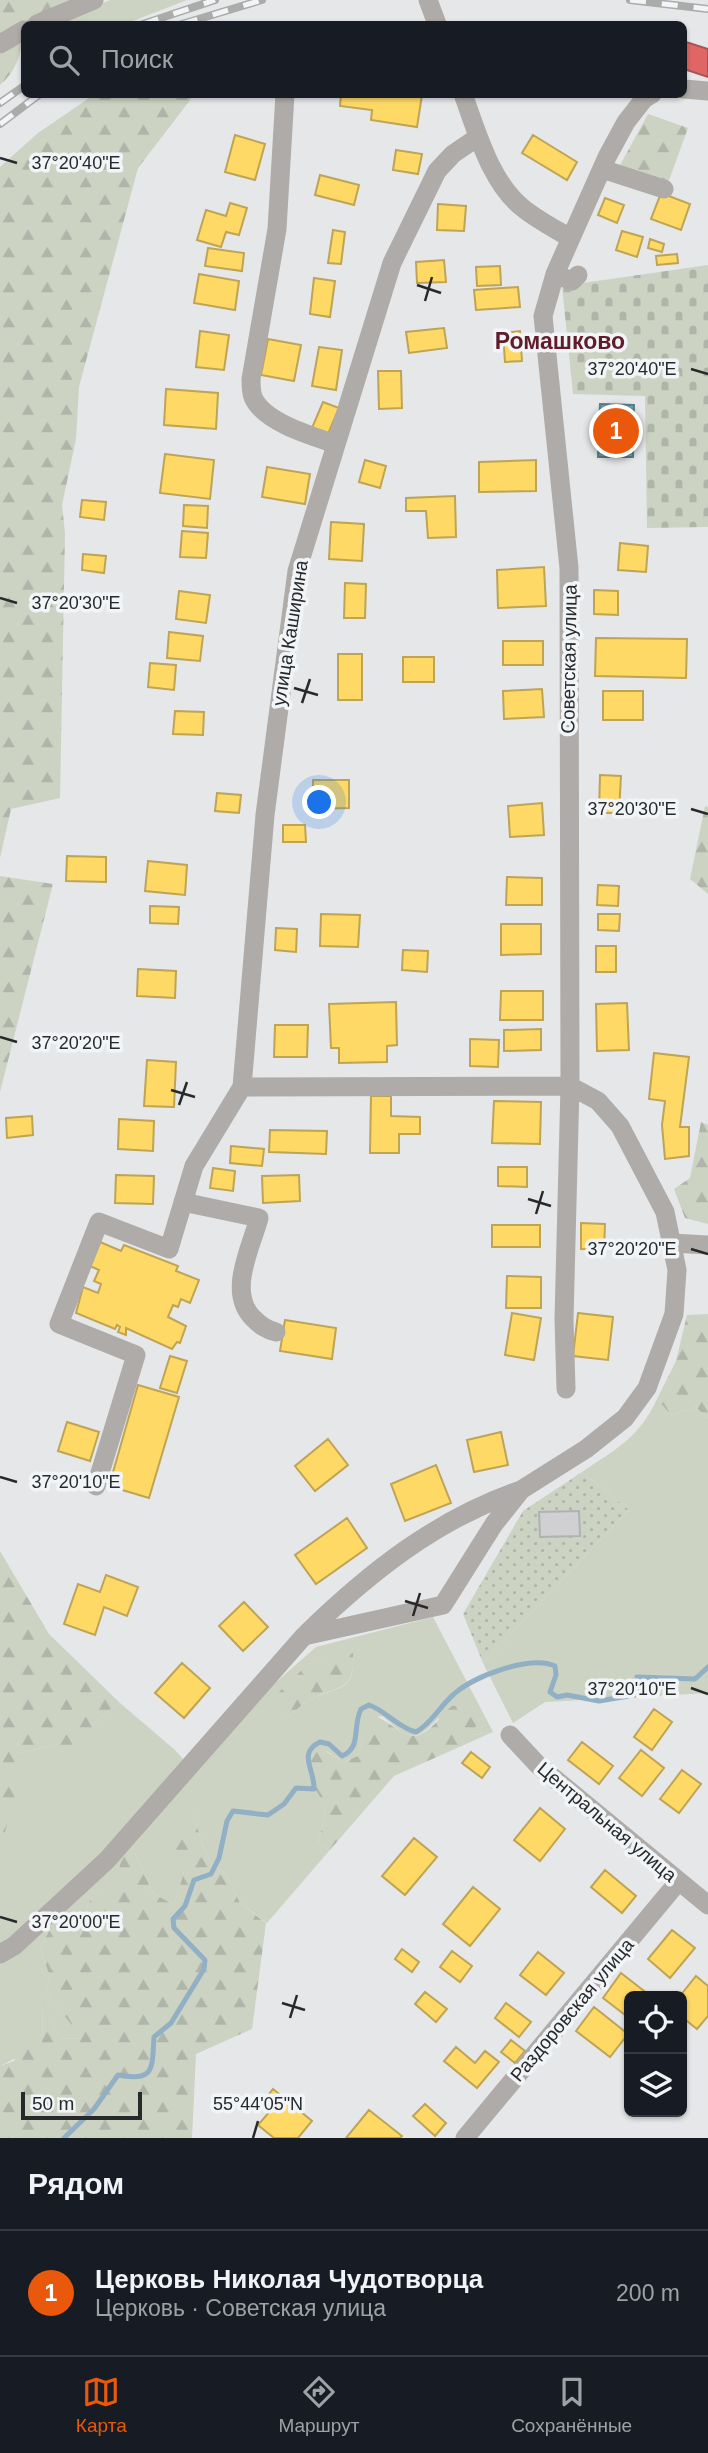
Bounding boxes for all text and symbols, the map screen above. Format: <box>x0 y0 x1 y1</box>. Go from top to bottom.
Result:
search box <box>21 21 687 98</box>
icon: search <box>45 41 83 79</box>
text: Поиск <box>101 44 173 74</box>
text: 37°20'40"E <box>31 153 121 173</box>
district label: Ромашково <box>495 328 625 354</box>
text: 37°20'40"E <box>587 359 677 379</box>
pin: 1 <box>593 405 639 457</box>
street label: улица Каширина <box>268 558 312 707</box>
street label: Советская улица <box>557 584 581 734</box>
text: 37°20'30"E <box>31 593 121 613</box>
your location <box>302 785 336 819</box>
text: 37°20'30"E <box>587 799 677 819</box>
text: 37°20'20"E <box>31 1033 121 1053</box>
text: 37°20'20"E <box>587 1239 677 1259</box>
text: 37°20'10"E <box>31 1472 121 1492</box>
text: 37°20'10"E <box>587 1679 677 1699</box>
street label: Центральная улица <box>533 1758 681 1886</box>
text: 37°20'00"E <box>31 1912 121 1932</box>
street label: Раздоровская улица <box>506 1934 638 2086</box>
map controls <box>624 1991 687 2117</box>
button: locate <box>624 1991 687 2054</box>
button: layers <box>624 2054 687 2117</box>
scale bar <box>21 2089 142 2121</box>
text: 50 m <box>32 2093 74 2114</box>
text: 55°44'05"N <box>213 2094 303 2114</box>
text: Рядом <box>28 2167 124 2200</box>
text: Церковь Николая Чудотворца <box>95 2264 483 2294</box>
text: 1 <box>45 2280 57 2306</box>
text: 200 m <box>616 2280 680 2306</box>
text: Церковь · Советская улица <box>95 2295 386 2321</box>
tab: Карта <box>76 2373 127 2437</box>
tab: Маршрут <box>278 2373 359 2437</box>
tab: Сохранённые <box>511 2373 632 2437</box>

